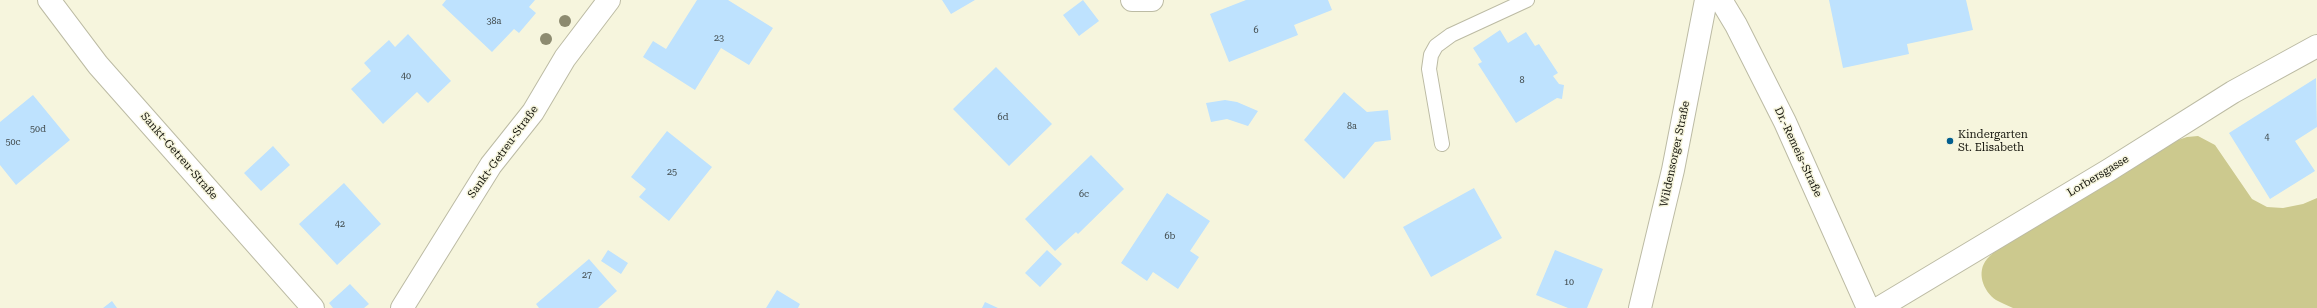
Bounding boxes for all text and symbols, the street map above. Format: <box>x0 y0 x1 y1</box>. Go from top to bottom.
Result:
house number: 38a <box>487 16 501 26</box>
house number: 6 <box>1253 25 1259 35</box>
house number: 23 <box>714 33 724 43</box>
house number: 40 <box>401 71 411 81</box>
house number: 8 <box>1519 75 1525 85</box>
street label: Wildensorger Straße <box>1657 100 1693 208</box>
street label: Sankt-Getreu-Straße <box>465 103 541 201</box>
street label: Dr.-Remeis-Straße <box>1771 105 1825 199</box>
street label: Sankt-Getreu-Straße <box>138 110 220 202</box>
house number: 6d <box>998 112 1008 122</box>
house number: 8a <box>1347 121 1357 131</box>
house number: 50d <box>30 124 46 134</box>
place label: Kindergarten St. Elisabeth <box>1958 128 2028 154</box>
house number: 4 <box>2264 132 2270 142</box>
marker: Kindergarten St. Elisabeth <box>1945 136 1955 146</box>
house number: 50c <box>5 137 21 147</box>
street label: Lorbersgasse <box>2065 152 2131 200</box>
house number: 25 <box>667 167 677 177</box>
house number: 6c <box>1079 189 1089 199</box>
house number: 42 <box>335 219 345 229</box>
house number: 6b <box>1165 231 1175 241</box>
house number: 27 <box>582 270 592 280</box>
house number: 10 <box>1564 277 1574 287</box>

